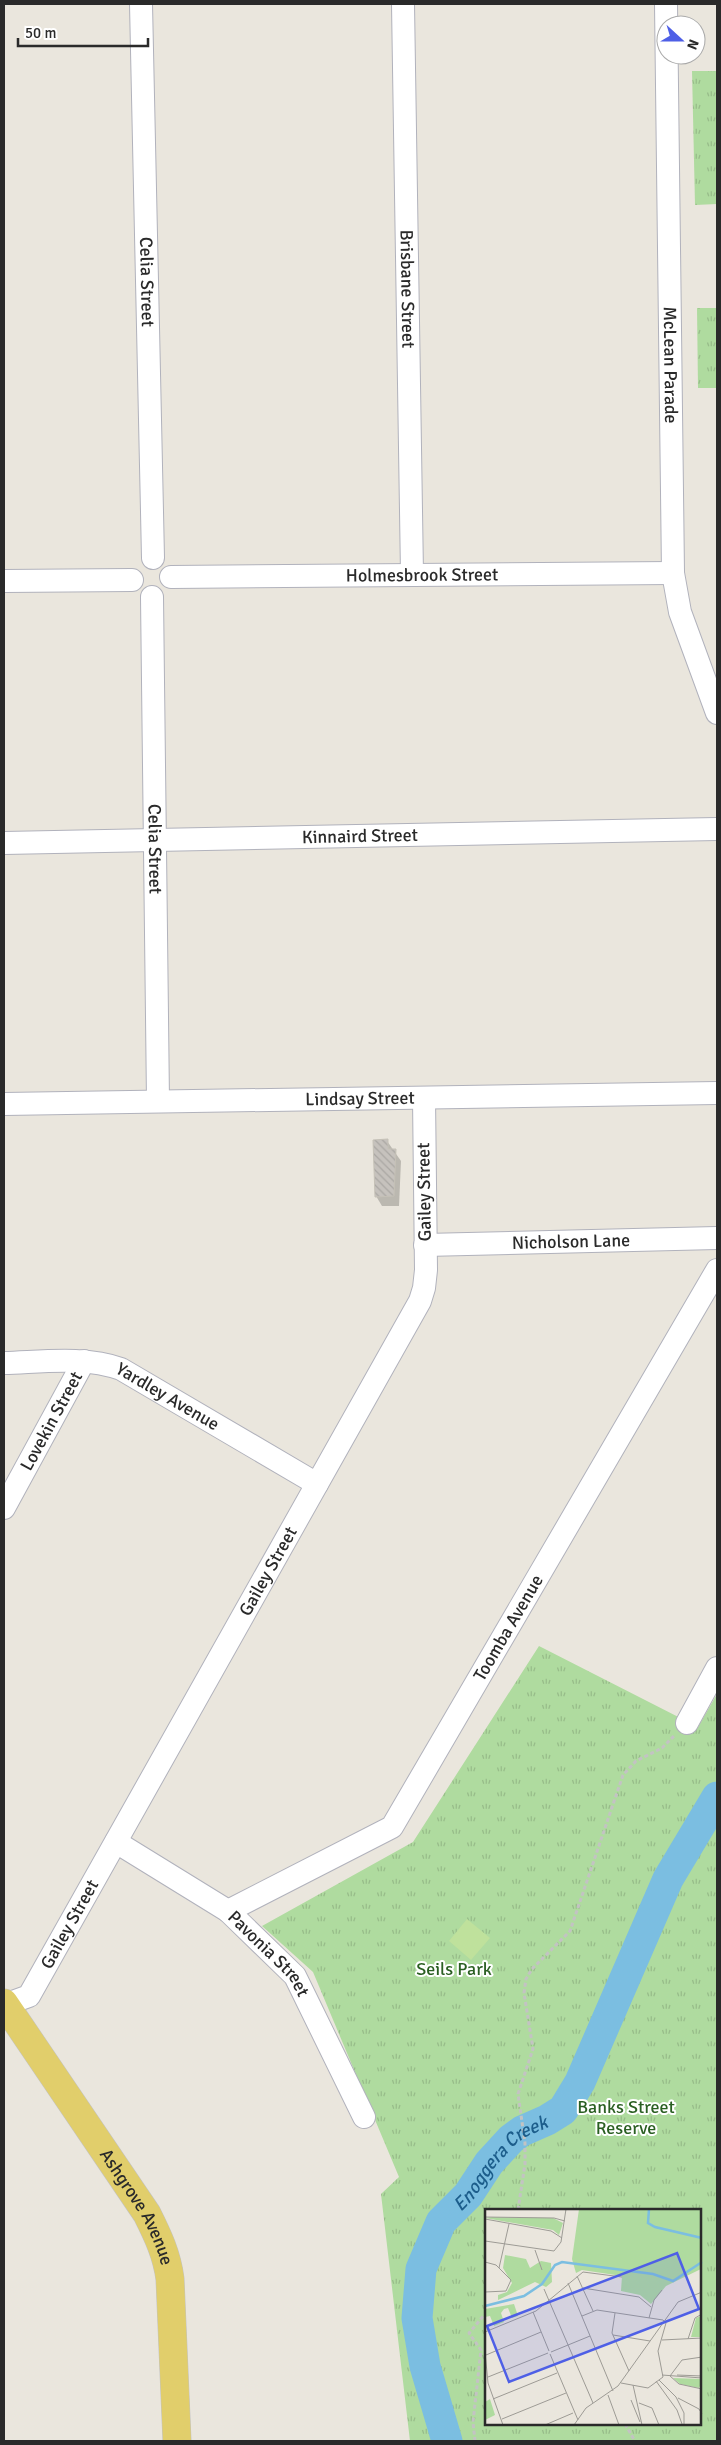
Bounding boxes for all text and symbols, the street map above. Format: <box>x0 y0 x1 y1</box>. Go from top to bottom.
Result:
scale bar <box>18 15 148 47</box>
north arrow <box>656 15 706 65</box>
text: 50 m <box>25 24 56 42</box>
text: N <box>683 37 702 52</box>
street label: Brisbane Street <box>396 229 419 349</box>
street label: Celia Street <box>135 237 159 327</box>
street label: McLean Parade <box>659 306 682 424</box>
street label: Holmesbrook Street <box>346 563 498 587</box>
street label: Celia Street <box>143 804 167 894</box>
street label: Kinnaird Street <box>302 824 418 848</box>
street label: Lindsay Street <box>305 1087 415 1110</box>
street label: Gailey Street <box>412 1142 436 1242</box>
street label: Nicholson Lane <box>512 1229 630 1254</box>
street label: Yardley Avenue <box>112 1358 223 1435</box>
street label: Lovekin Street <box>15 1368 87 1474</box>
street label: Gailey Street <box>234 1523 302 1620</box>
street label: Toomba Avenue <box>469 1571 548 1685</box>
street label: Gailey Street <box>36 1876 103 1973</box>
street label: Pavonia Street <box>223 1906 314 2000</box>
park label: Seils Park <box>416 1958 492 1980</box>
park label: Banks Street Reserve <box>577 2096 675 2139</box>
water label: Enoggera Creek <box>448 2110 553 2216</box>
street label: Ashgrove Avenue <box>95 2145 178 2267</box>
inset map <box>485 2209 701 2425</box>

